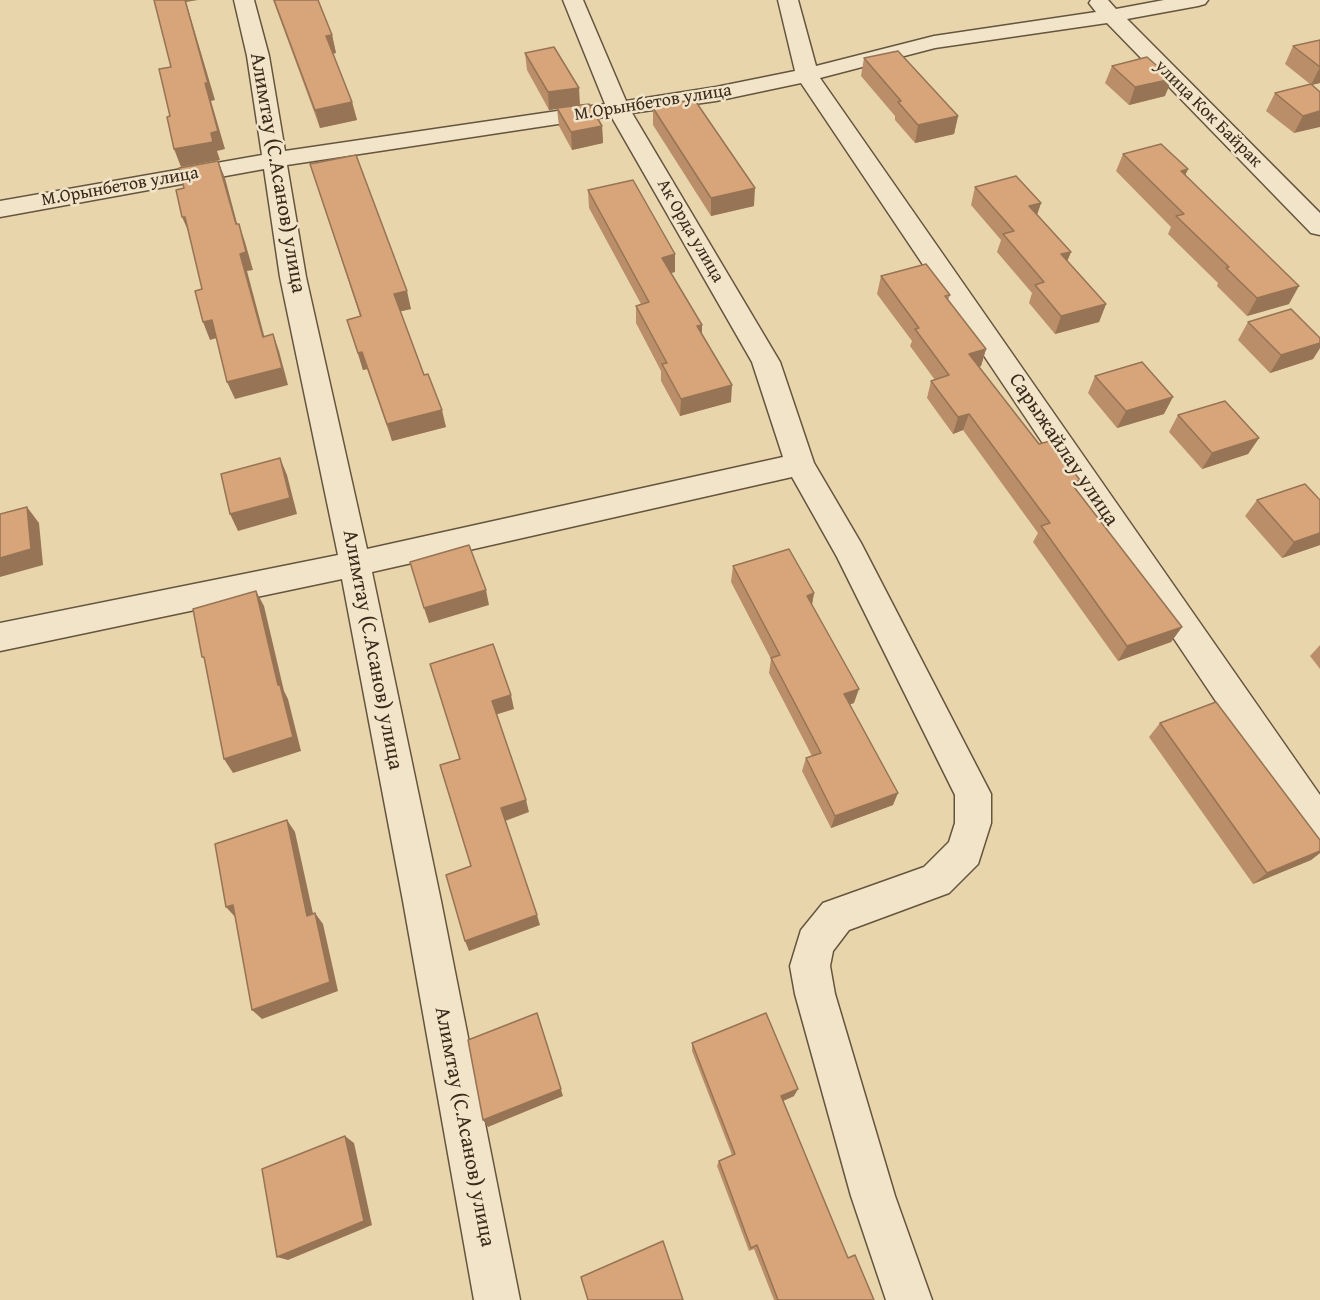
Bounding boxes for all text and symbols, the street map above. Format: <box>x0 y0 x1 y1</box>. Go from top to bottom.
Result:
street label: Алимтау (С.Асанов) улица <box>243 51 311 295</box>
street label: улица Кок Байрак <box>1150 56 1266 172</box>
street label: М.Орынбетов улица <box>573 80 733 126</box>
street label: М.Орынбетов улица <box>40 163 200 211</box>
street label: Ак Орда улица <box>652 175 728 287</box>
street label: Сарыжайлау улица <box>1003 369 1123 531</box>
street label: Алимтау (С.Асанов) улица <box>336 528 408 772</box>
street label: Алимтау (С.Асанов) улица <box>428 1005 500 1249</box>

